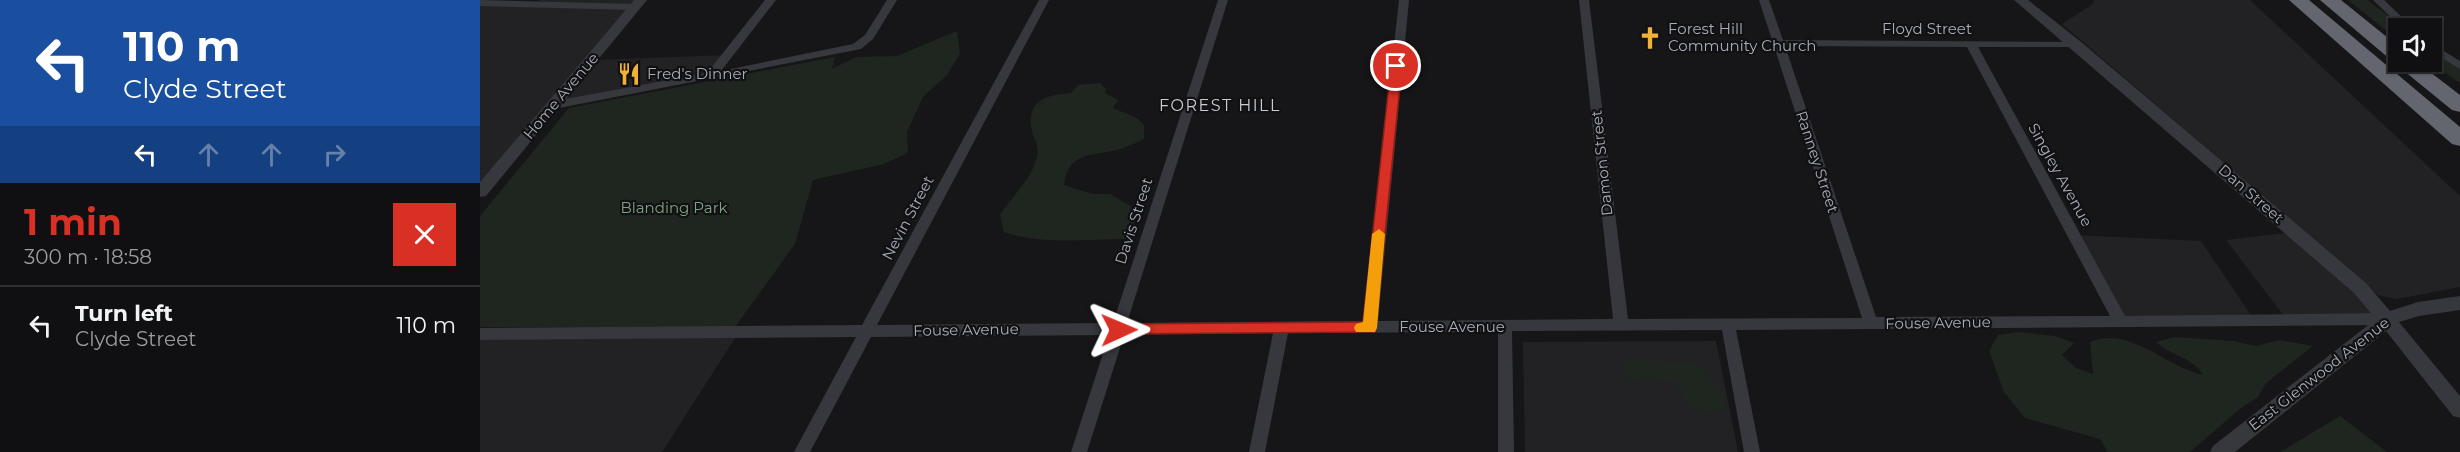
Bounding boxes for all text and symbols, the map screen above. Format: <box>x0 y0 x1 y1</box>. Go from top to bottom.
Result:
map controls <box>2388 18 2442 72</box>
button: sound <box>2388 18 2442 72</box>
place label: Forest Hill Community Church <box>1668 19 1816 55</box>
street label: Floyd Street <box>1882 19 1972 38</box>
text: 110 m <box>123 20 240 72</box>
icon: left <box>24 24 102 102</box>
church icon: Forest Hill Community Church <box>1637 25 1663 51</box>
pin <box>1370 40 1421 91</box>
street label: Home Avenue <box>519 49 602 143</box>
icon: arrive <box>1379 49 1412 82</box>
restaurant icon: Fred's Dinner <box>616 61 642 87</box>
place label: Fred's Dinner <box>647 64 747 83</box>
text: Clyde Street <box>123 72 287 105</box>
district label: FOREST HILL <box>1159 96 1281 115</box>
street label: Ranney Street <box>1792 108 1843 215</box>
street label: Damon Street <box>1587 109 1616 217</box>
street label: Singley Avenue <box>2024 120 2097 230</box>
icon: left <box>129 138 162 171</box>
icon: ahead <box>192 138 225 171</box>
icon: ahead <box>255 138 288 171</box>
icon: right <box>318 138 351 171</box>
street label: Dan Street <box>2215 160 2288 227</box>
street label: Nevin Street <box>877 172 938 263</box>
street label: Davis Street <box>1111 175 1156 267</box>
park label: Blanding Park <box>620 198 728 217</box>
text: 1 min <box>24 200 122 244</box>
button: close <box>393 203 456 266</box>
text: 300 m · 18:58 <box>24 245 152 269</box>
position arrow <box>1087 298 1151 362</box>
text: Turn left <box>75 300 173 327</box>
icon: left <box>24 309 57 342</box>
text: 110 m <box>396 312 456 339</box>
street label: Fouse Avenue <box>1885 312 1991 333</box>
street label: East Glenwood Avenue <box>2245 313 2393 434</box>
street label: Fouse Avenue <box>1399 317 1505 336</box>
street label: Fouse Avenue <box>913 319 1019 340</box>
text: Clyde Street <box>75 327 196 351</box>

